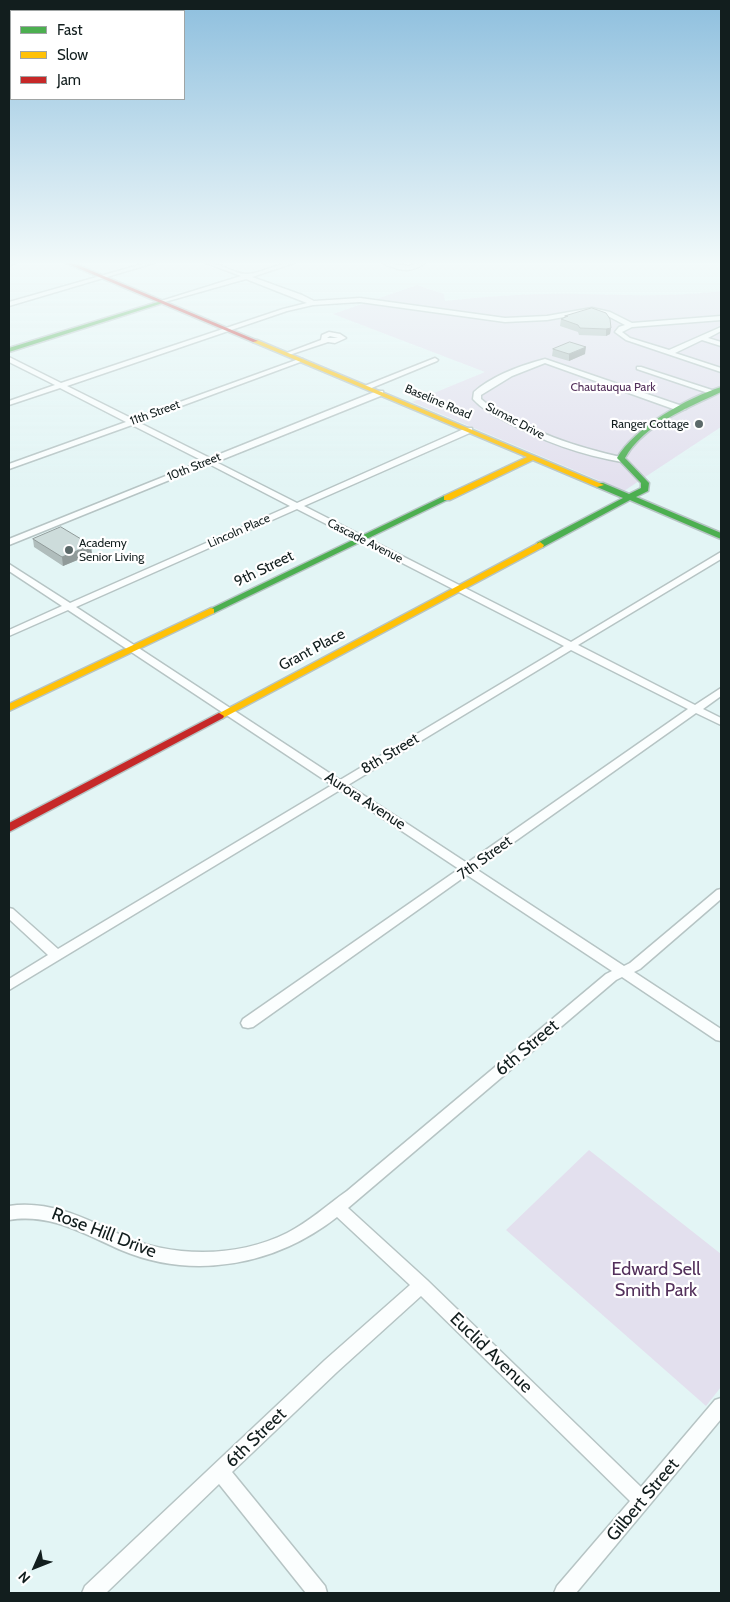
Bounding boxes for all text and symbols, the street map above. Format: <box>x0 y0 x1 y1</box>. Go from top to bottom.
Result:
legend <box>10 10 185 100</box>
text: Fast <box>57 21 82 39</box>
text: Slow <box>57 46 88 64</box>
text: Jam <box>57 71 81 89</box>
park label: Chautauqua Park <box>570 380 656 394</box>
street label: Baseline Road <box>403 382 473 422</box>
street label: 11th Street <box>128 397 182 429</box>
street label: Sumac Drive <box>483 399 547 443</box>
place label: Ranger Cottage <box>611 417 689 431</box>
marker: Ranger Cottage <box>693 418 705 430</box>
street label: 10th Street <box>165 450 223 484</box>
street label: Lincoln Place <box>206 511 272 551</box>
street label: Cascade Avenue <box>325 516 405 566</box>
place label: Academy Senior Living <box>79 536 144 564</box>
marker: Academy Senior Living <box>63 544 75 556</box>
street label: 9th Street <box>231 547 297 591</box>
street label: Grant Place <box>276 625 348 675</box>
street label: 8th Street <box>358 730 422 778</box>
street label: Aurora Avenue <box>321 768 409 834</box>
street label: 7th Street <box>454 832 516 884</box>
street label: 6th Street <box>491 1015 563 1081</box>
street label: Rose Hill Drive <box>49 1203 159 1263</box>
park label: Edward Sell Smith Park <box>611 1259 701 1302</box>
street label: Euclid Avenue <box>445 1308 537 1398</box>
street label: 6th Street <box>221 1404 291 1472</box>
street label: Gilbert Street <box>602 1454 684 1546</box>
north arrow <box>10 1542 60 1592</box>
text: N <box>14 1568 34 1587</box>

